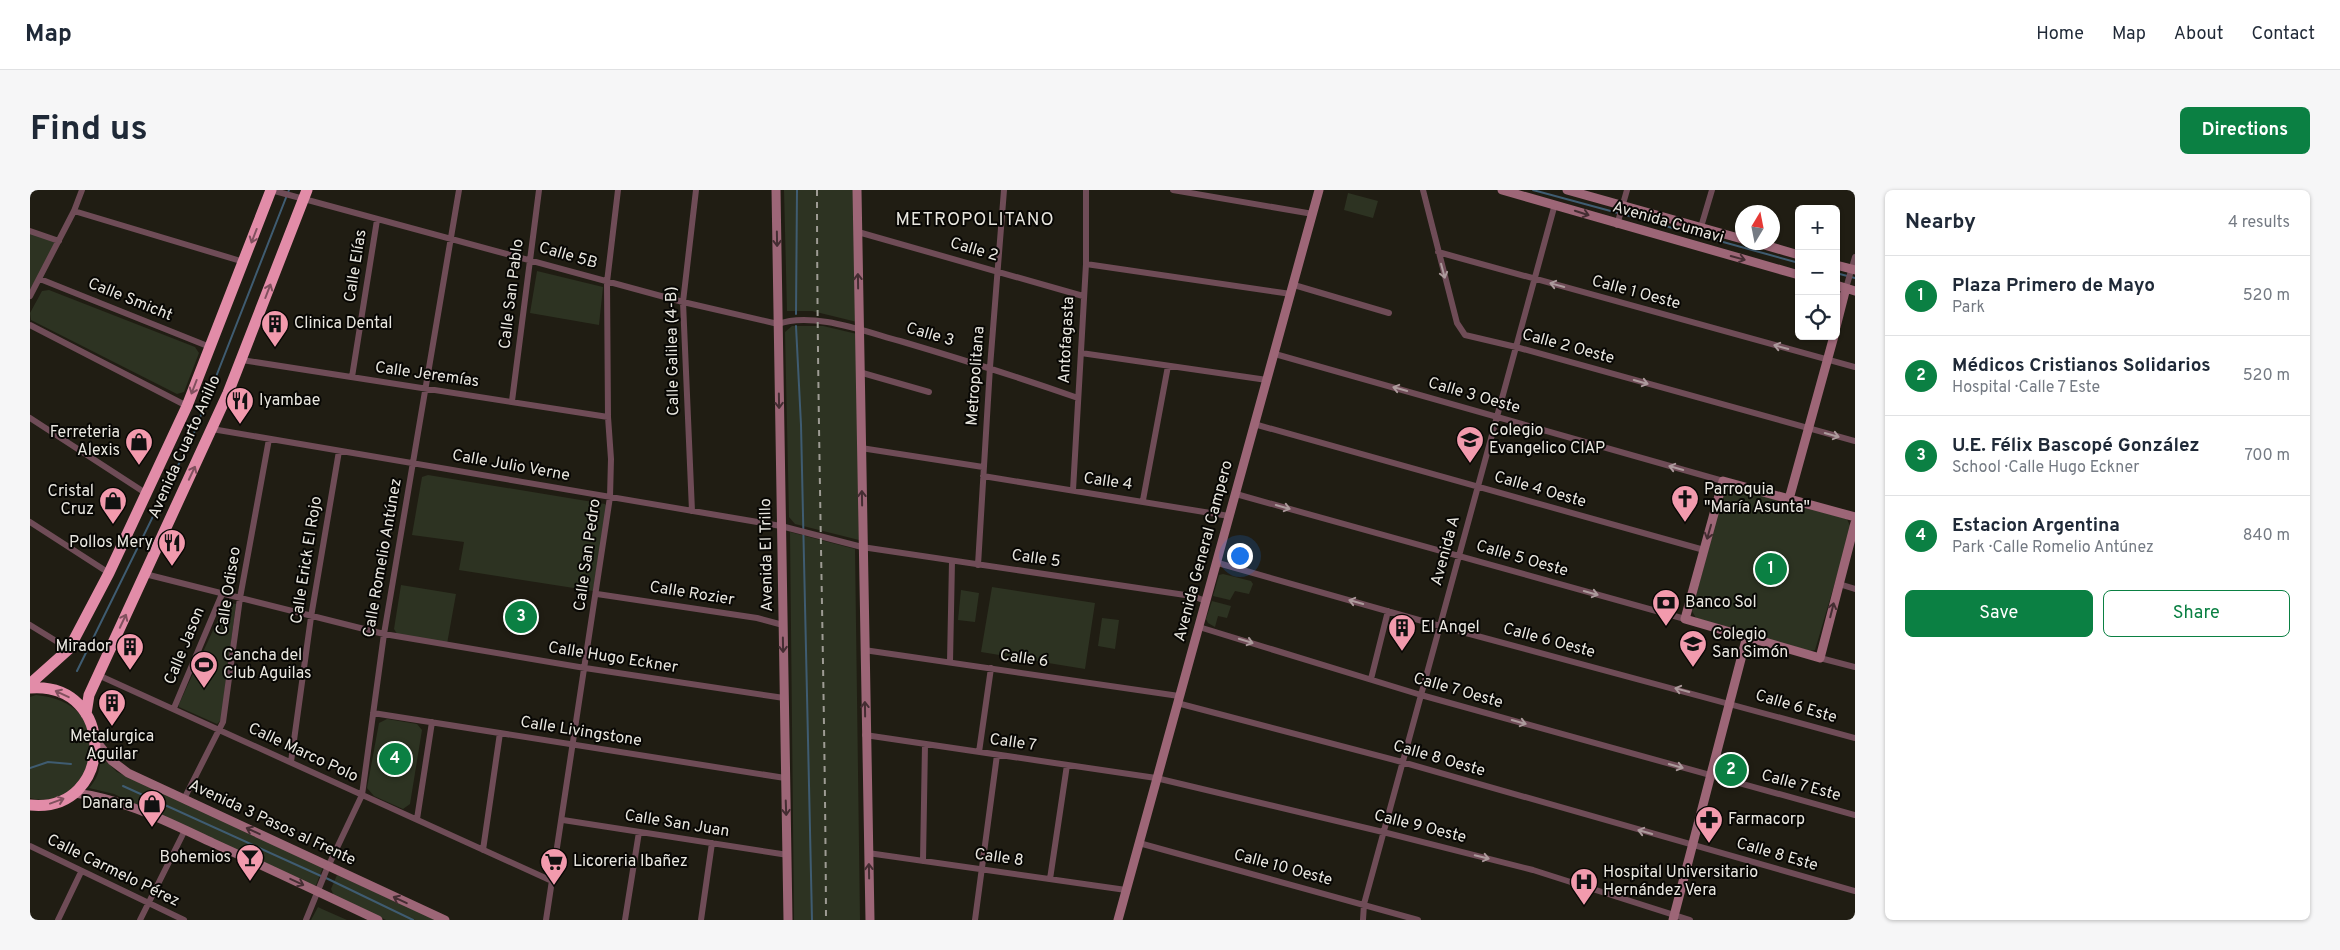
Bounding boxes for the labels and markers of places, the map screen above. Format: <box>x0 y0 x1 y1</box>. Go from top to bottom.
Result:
building icon: Clinica Dental <box>260 309 290 348</box>
place label: Clinica Dental <box>294 314 392 334</box>
restaurant icon: Iyambae <box>225 386 255 425</box>
place label: Iyambae <box>259 391 320 411</box>
place label: Colegio Evangelico CIAP <box>1489 421 1605 459</box>
place label: Ferreteria Alexis <box>50 423 120 461</box>
school or university icon: Colegio Evangelico CIAP <box>1455 425 1485 464</box>
shop icon: Ferreteria Alexis <box>124 427 154 466</box>
place label: Parroquia "María Asunta" <box>1704 480 1810 518</box>
place label: Cristal Cruz <box>48 482 94 520</box>
church icon: Parroquia "María Asunta" <box>1670 484 1700 523</box>
shop icon: Cristal Cruz <box>98 486 128 525</box>
restaurant icon: Pollos Mery <box>157 528 187 567</box>
place label: Pollos Mery <box>69 533 153 553</box>
pin: 1 <box>1755 550 1787 588</box>
bank icon: Banco Sol <box>1651 588 1681 627</box>
place label: Banco Sol <box>1685 593 1757 613</box>
pin: 3 <box>505 598 537 636</box>
building icon: El Angel <box>1387 613 1417 652</box>
place label: El Angel <box>1421 618 1480 638</box>
place label: Colegio San Simón <box>1712 625 1788 663</box>
school or university icon: Colegio San Simón <box>1678 629 1708 668</box>
building icon: Mirador <box>115 632 145 671</box>
place label: Mirador <box>55 637 111 657</box>
place label: Cancha del Club Aguilas <box>223 646 312 684</box>
sports icon: Cancha del Club Aguilas <box>189 650 219 689</box>
building icon: Metalurgica Aguilar <box>97 688 127 727</box>
place label: Metalurgica Aguilar <box>70 727 154 765</box>
pin: 4 <box>379 740 411 778</box>
pin: 2 <box>1715 751 1747 789</box>
shop icon: Danara <box>137 789 167 828</box>
place label: Danara <box>82 794 133 814</box>
pharmacy icon: Farmacorp <box>1694 805 1724 844</box>
place label: Farmacorp <box>1728 810 1805 830</box>
bar icon: Bohemios <box>235 843 265 882</box>
supermarket icon: Licoreria Ibañez <box>539 847 569 886</box>
place label: Bohemios <box>160 848 231 868</box>
place label: Licoreria Ibañez <box>573 852 688 872</box>
place label: Hospital Universitario Hernández Vera <box>1603 863 1758 901</box>
hospital icon: Hospital Universitario Hernández Vera <box>1569 867 1599 906</box>

